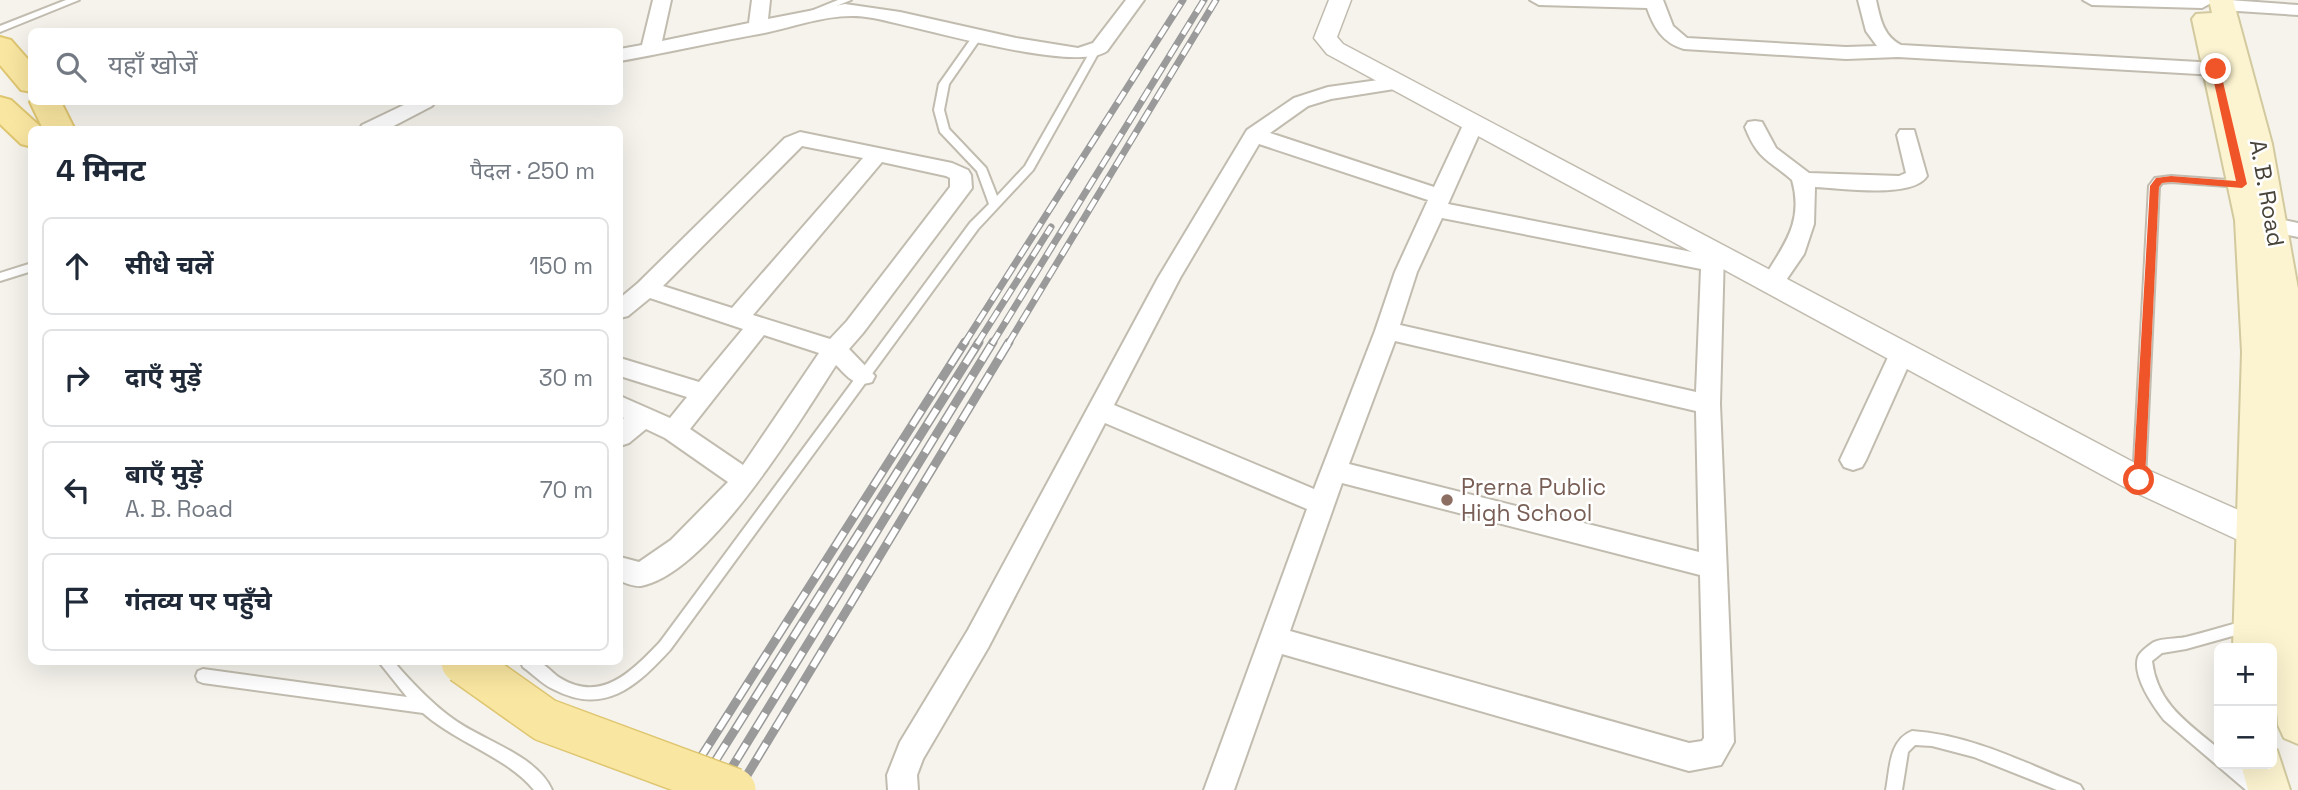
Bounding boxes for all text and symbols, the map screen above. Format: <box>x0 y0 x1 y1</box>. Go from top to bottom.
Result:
search box <box>28 28 623 105</box>
icon: search <box>52 48 90 86</box>
text: यहाँ खोजें <box>108 48 198 82</box>
route end <box>2200 53 2231 84</box>
street label: A. B. Road <box>2243 137 2291 249</box>
text: 4 मिनट <box>56 151 146 190</box>
text: पैदल · 250 m <box>470 156 595 186</box>
icon: ahead <box>58 247 96 285</box>
text: सीधे चलें <box>125 248 214 282</box>
text: 150 m <box>529 251 593 281</box>
icon: right <box>58 359 96 397</box>
text: दाएँ मुड़ें <box>125 360 201 394</box>
text: 30 m <box>539 363 593 393</box>
text: बाएँ मुड़ें <box>125 457 203 491</box>
route start <box>2123 464 2154 495</box>
icon: left <box>58 471 96 509</box>
place label: Prerna Public High School <box>1461 472 1606 528</box>
text: 70 m <box>540 475 593 505</box>
marker: Prerna Public High School <box>1439 492 1455 508</box>
text: A. B. Road <box>125 494 233 524</box>
icon: arrive <box>58 583 96 621</box>
text: गंतव्य पर पहुँचे <box>125 584 272 618</box>
map controls <box>2214 643 2277 769</box>
button: + <box>2214 643 2277 706</box>
button: − <box>2214 706 2277 769</box>

